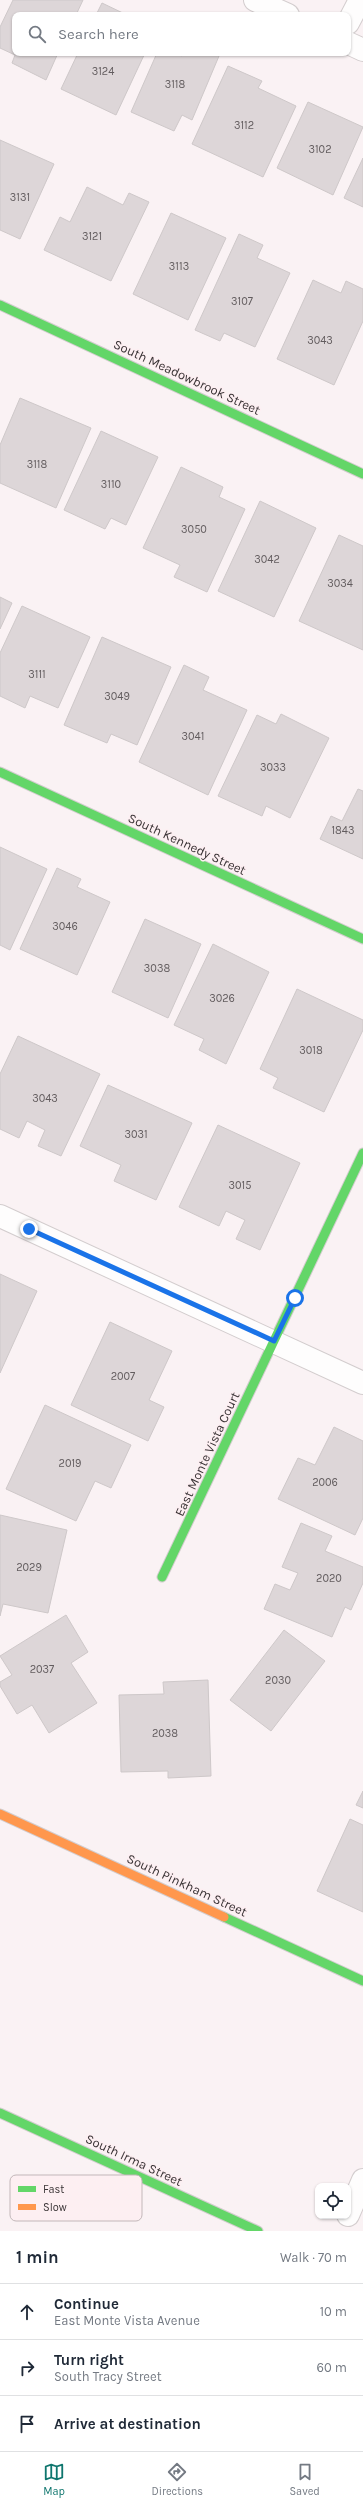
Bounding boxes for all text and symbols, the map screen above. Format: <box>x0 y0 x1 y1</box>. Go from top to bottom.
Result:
search box <box>12 12 351 56</box>
icon: search <box>26 23 48 45</box>
text: Search here <box>58 25 139 43</box>
house number: 3124 <box>92 65 114 78</box>
house number: 3118 <box>165 78 186 91</box>
house number: 3112 <box>234 119 254 132</box>
house number: 3102 <box>308 143 332 156</box>
house number: 3131 <box>10 191 30 204</box>
house number: 3121 <box>82 230 102 243</box>
house number: 3113 <box>169 260 189 273</box>
house number: 3107 <box>231 295 253 308</box>
house number: 3043 <box>307 334 333 347</box>
street label: South Meadowbrook Street <box>111 336 263 418</box>
house number: 3118 <box>27 458 48 471</box>
house number: 3110 <box>101 478 121 491</box>
house number: 3050 <box>181 523 207 536</box>
house number: 3042 <box>254 553 280 566</box>
house number: 3034 <box>327 577 353 590</box>
house number: 3111 <box>28 668 46 681</box>
house number: 3049 <box>104 690 130 703</box>
house number: 3041 <box>182 730 204 743</box>
house number: 3033 <box>260 761 286 774</box>
street label: South Kennedy Street <box>126 810 248 878</box>
house number: 1843 <box>331 824 355 837</box>
house number: 3046 <box>52 920 78 933</box>
house number: 3038 <box>144 962 170 975</box>
house number: 3026 <box>209 992 235 1005</box>
house number: 3018 <box>299 1044 323 1057</box>
house number: 3043 <box>32 1092 58 1105</box>
house number: 3031 <box>124 1128 148 1141</box>
house number: 3015 <box>229 1179 251 1192</box>
route end <box>20 1220 38 1238</box>
route start <box>286 1289 304 1307</box>
house number: 2007 <box>111 1370 135 1383</box>
street label: East Monte Vista Court <box>172 1389 242 1519</box>
house number: 2019 <box>59 1457 81 1470</box>
house number: 2006 <box>312 1476 338 1489</box>
house number: 2029 <box>16 1561 42 1574</box>
house number: 2020 <box>316 1572 342 1585</box>
house number: 2037 <box>30 1663 54 1676</box>
house number: 2030 <box>265 1674 291 1687</box>
house number: 2038 <box>152 1727 178 1740</box>
street label: South Pinkham Street <box>125 1851 250 1919</box>
street label: South Irma Street <box>83 2131 185 2189</box>
legend <box>10 2175 142 2221</box>
text: Fast <box>43 2183 64 2196</box>
map controls <box>315 2183 351 2219</box>
button: locate <box>315 2183 351 2219</box>
text: Slow <box>43 2201 67 2214</box>
text: 1 min <box>16 2247 59 2267</box>
text: Walk · 70 m <box>280 2250 347 2265</box>
text: Continue <box>54 2295 119 2313</box>
icon: ahead <box>16 2301 38 2323</box>
text: 10 m <box>320 2304 347 2319</box>
text: East Monte Vista Avenue <box>54 2313 200 2328</box>
text: Turn right <box>54 2351 124 2369</box>
icon: right <box>16 2357 38 2379</box>
text: 60 m <box>317 2360 347 2375</box>
text: South Tracy Street <box>54 2369 162 2384</box>
icon: arrive <box>16 2413 38 2435</box>
text: Arrive at destination <box>54 2415 201 2433</box>
tab: Map <box>43 2461 65 2498</box>
tab: Directions <box>151 2461 203 2498</box>
tab: Saved <box>289 2461 320 2498</box>

